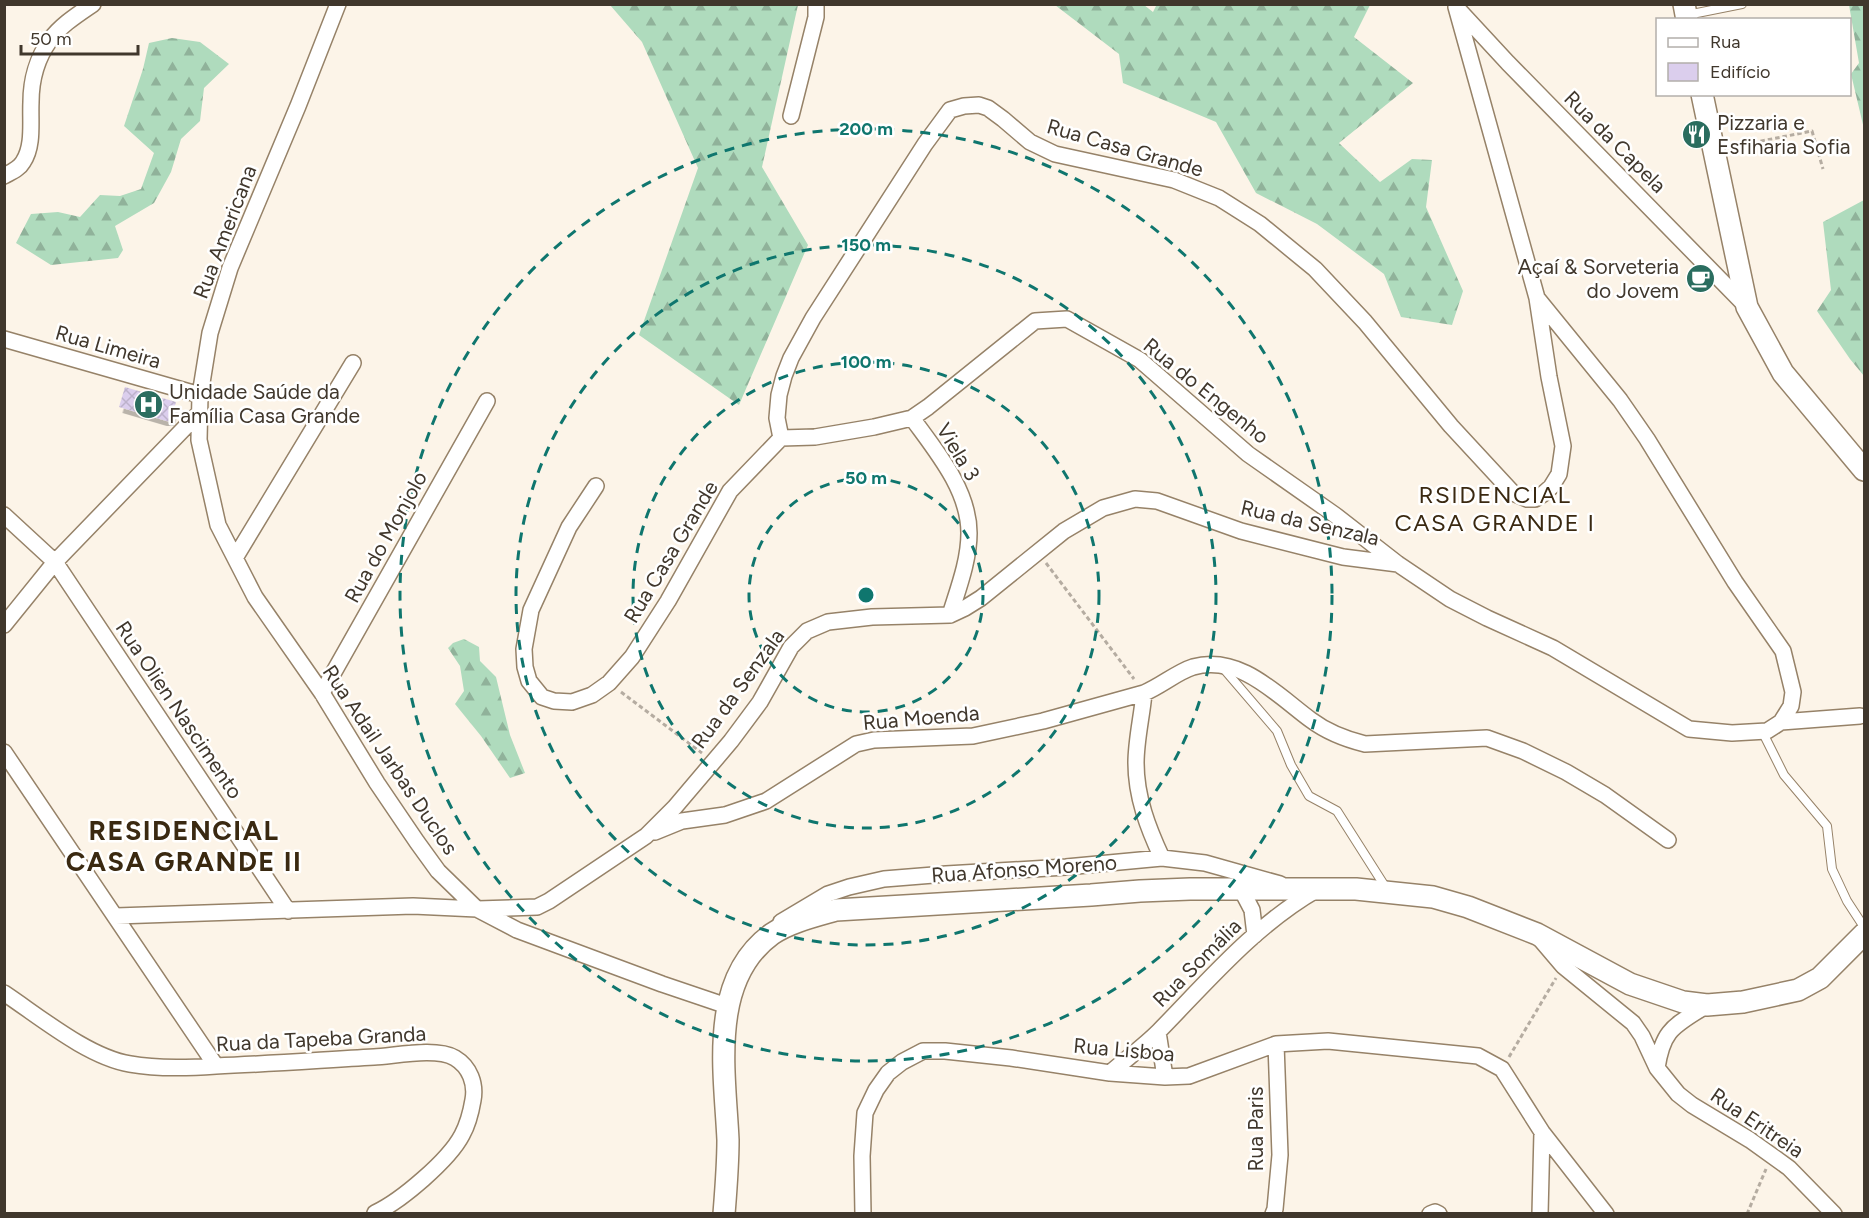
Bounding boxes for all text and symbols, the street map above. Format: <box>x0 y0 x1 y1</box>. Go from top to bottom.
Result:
scale bar <box>21 18 138 56</box>
legend <box>1656 18 1851 96</box>
text: 50 m <box>30 28 72 50</box>
text: Rua <box>1710 31 1741 53</box>
text: Edifício <box>1710 61 1771 83</box>
street label: Rua da Capela <box>1559 85 1672 198</box>
place label: Pizzaria e Esfiharia Sofia <box>1717 110 1851 159</box>
street label: Rua Casa Grande <box>1044 113 1206 182</box>
text: 200 m <box>839 118 893 140</box>
restaurant icon: Pizzaria e Esfiharia Sofia <box>1680 119 1712 151</box>
street label: Rua Americana <box>188 162 261 302</box>
text: 150 m <box>841 234 891 256</box>
place label: Açaí & Sorveteria do Jovem <box>1518 254 1679 303</box>
cafe icon: Açaí & Sorveteria do Jovem <box>1684 263 1716 295</box>
street label: Rua Limeira <box>53 320 164 373</box>
street label: Rua do Engenho <box>1139 332 1274 449</box>
text: 100 m <box>841 351 891 373</box>
place label: Unidade Saúde da Família Casa Grande <box>169 379 360 428</box>
hospital icon: Unidade Saúde da Família Casa Grande <box>132 388 164 420</box>
street label: Viela 3 <box>932 418 985 485</box>
street label: Rua do Monjolo <box>339 467 432 607</box>
text: 50 m <box>845 467 887 489</box>
street label: Rua Casa Grande <box>618 476 723 627</box>
district label: RSIDENCIAL CASA GRANDE I <box>1394 480 1596 537</box>
street label: Rua da Senzala <box>1238 494 1382 551</box>
centre of rings <box>856 585 876 605</box>
street label: Rua Olien Nascimento <box>111 616 248 803</box>
street label: Rua da Senzala <box>686 624 789 753</box>
street label: Rua Adail Jarbas Duclos <box>318 660 463 859</box>
street label: Rua Moenda <box>862 700 980 735</box>
district label: RESIDENCIAL CASA GRANDE II <box>66 814 302 878</box>
street label: Rua Afonso Moreno <box>930 850 1118 887</box>
street label: Rua Somália <box>1147 913 1246 1012</box>
street label: Rua da Tapeba Granda <box>215 1021 427 1056</box>
street label: Rua Lisboa <box>1072 1033 1176 1066</box>
street label: Rua Eritreia <box>1706 1082 1809 1163</box>
street label: Rua Paris <box>1243 1086 1268 1172</box>

